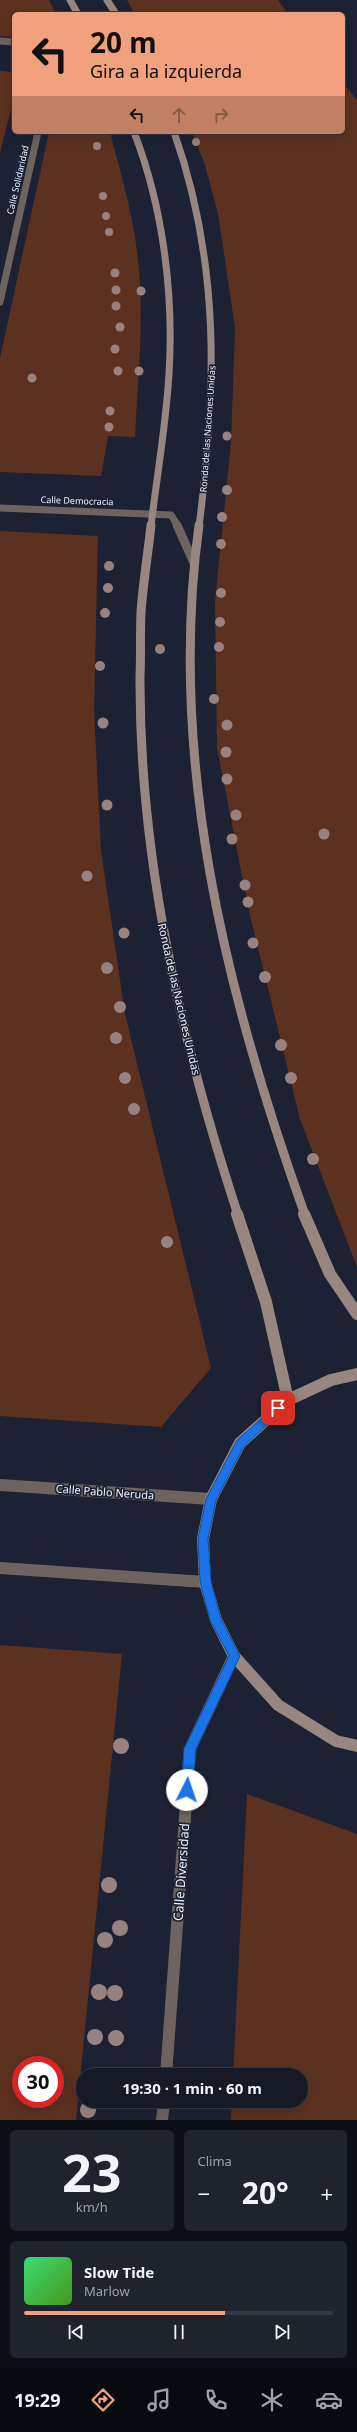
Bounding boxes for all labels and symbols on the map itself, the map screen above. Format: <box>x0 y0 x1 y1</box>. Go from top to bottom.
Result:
street label: Calle Solidaridad <box>3 144 32 216</box>
street label: Ronda de las Naciones Unidas <box>197 365 218 493</box>
street label: Calle Democracia <box>40 493 114 508</box>
street label: Ronda de las Naciones Unidas <box>155 922 204 1076</box>
pin <box>261 1391 295 1425</box>
street label: Calle Pablo Neruda <box>55 1481 155 1502</box>
position arrow <box>166 1769 208 1811</box>
street label: Calle Diversidad <box>169 1823 193 1921</box>
speed limit sign: 30 <box>12 2056 64 2108</box>

